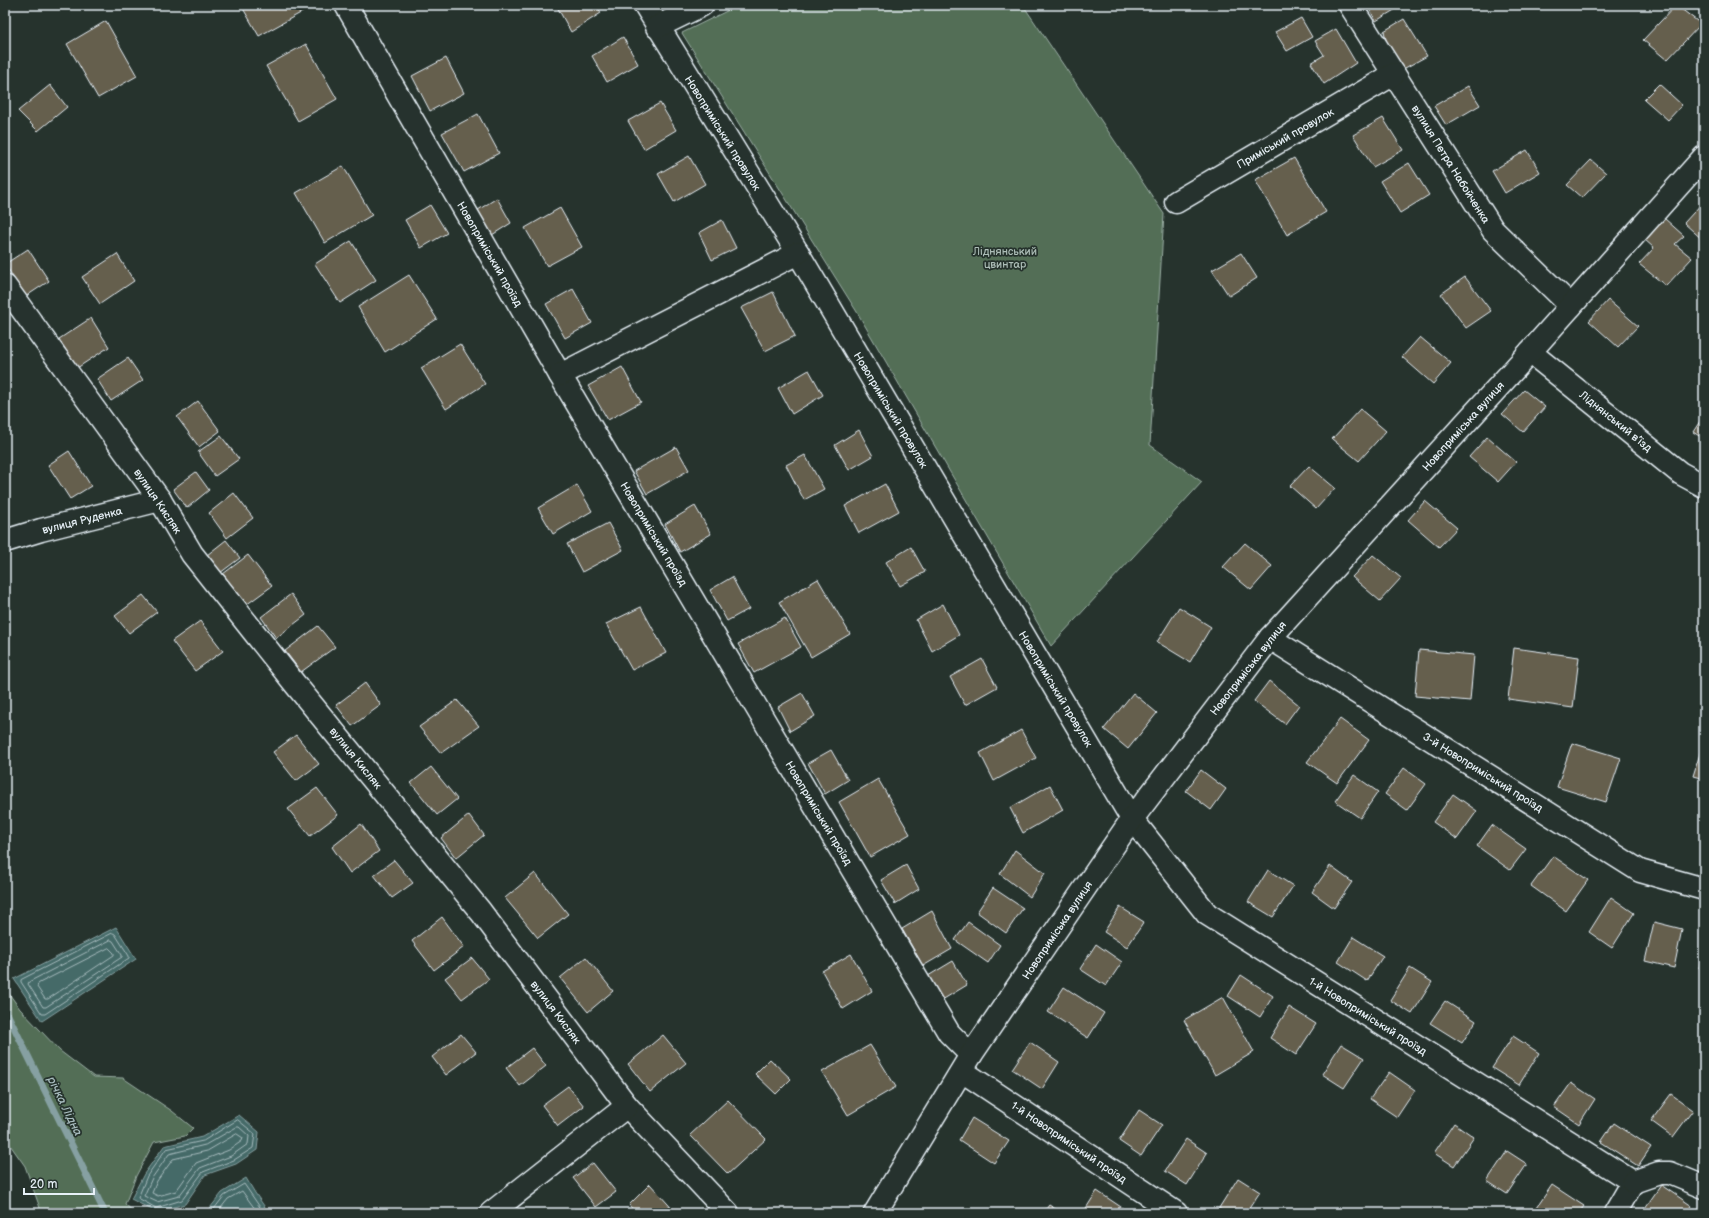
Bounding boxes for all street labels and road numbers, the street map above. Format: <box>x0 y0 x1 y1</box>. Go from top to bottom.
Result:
street label: Новоприміський провулок <box>682 73 763 193</box>
street label: вулиця Петра Набойченка <box>1409 103 1493 226</box>
street label: Приміський провулок <box>1235 105 1336 171</box>
street label: Новоприміський проїзд <box>454 199 525 309</box>
street label: Новоприміський провулок <box>851 350 931 471</box>
street label: Новоприміська вулиця <box>1420 379 1507 474</box>
street label: Ліднянський в’їзд <box>1576 388 1655 455</box>
street label: вулиця Кисляк <box>131 466 184 536</box>
street label: Новоприміський проїзд <box>617 480 690 589</box>
street label: вулиця Руденка <box>41 504 124 537</box>
street label: Новоприміська вулиця <box>1208 619 1289 718</box>
street label: Новоприміський провулок <box>1016 629 1096 750</box>
street label: вулиця Кисляк <box>327 725 385 792</box>
street label: 3-й Новоприміський проїзд <box>1420 730 1545 815</box>
street label: Новоприміський проїзд <box>782 759 855 868</box>
street label: Новоприміська вулиця <box>1020 879 1095 982</box>
street label: 1-й Новоприміський проїзд <box>1306 975 1429 1058</box>
street label: вулиця Кисляк <box>528 978 584 1047</box>
street label: 1-й Новоприміський проїзд <box>1008 1099 1129 1186</box>

